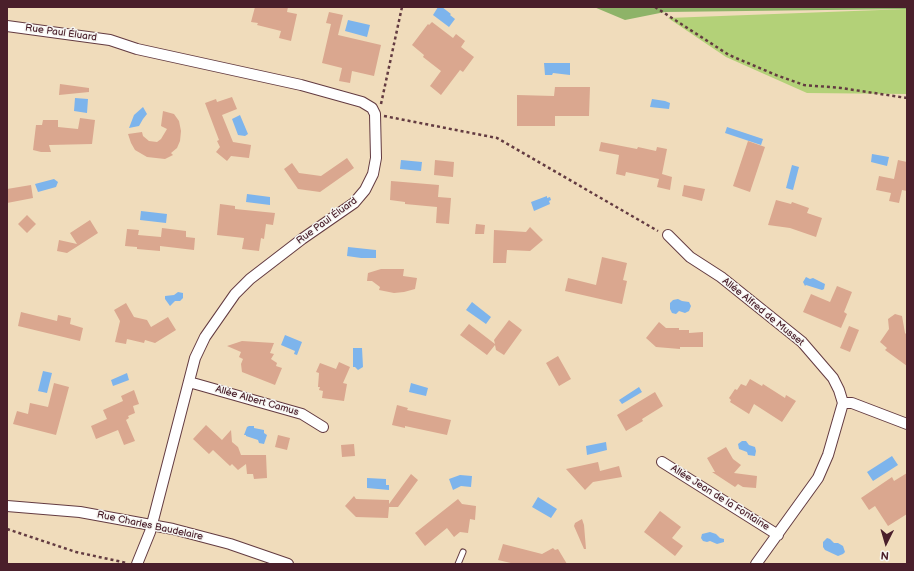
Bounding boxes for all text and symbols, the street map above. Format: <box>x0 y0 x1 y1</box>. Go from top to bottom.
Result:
street label: Rue Paul Éluard <box>24 22 98 44</box>
street label: Rue Paul Éluard <box>294 195 360 247</box>
street label: Allée Alfred de Musset <box>720 275 806 349</box>
street label: Allée Albert Camus <box>214 383 300 419</box>
street label: Allée Jean de la Fontaine <box>668 463 772 533</box>
street label: Rue Charles Baudelaire <box>96 509 204 543</box>
north arrow <box>866 523 906 563</box>
text: N <box>880 549 890 562</box>

